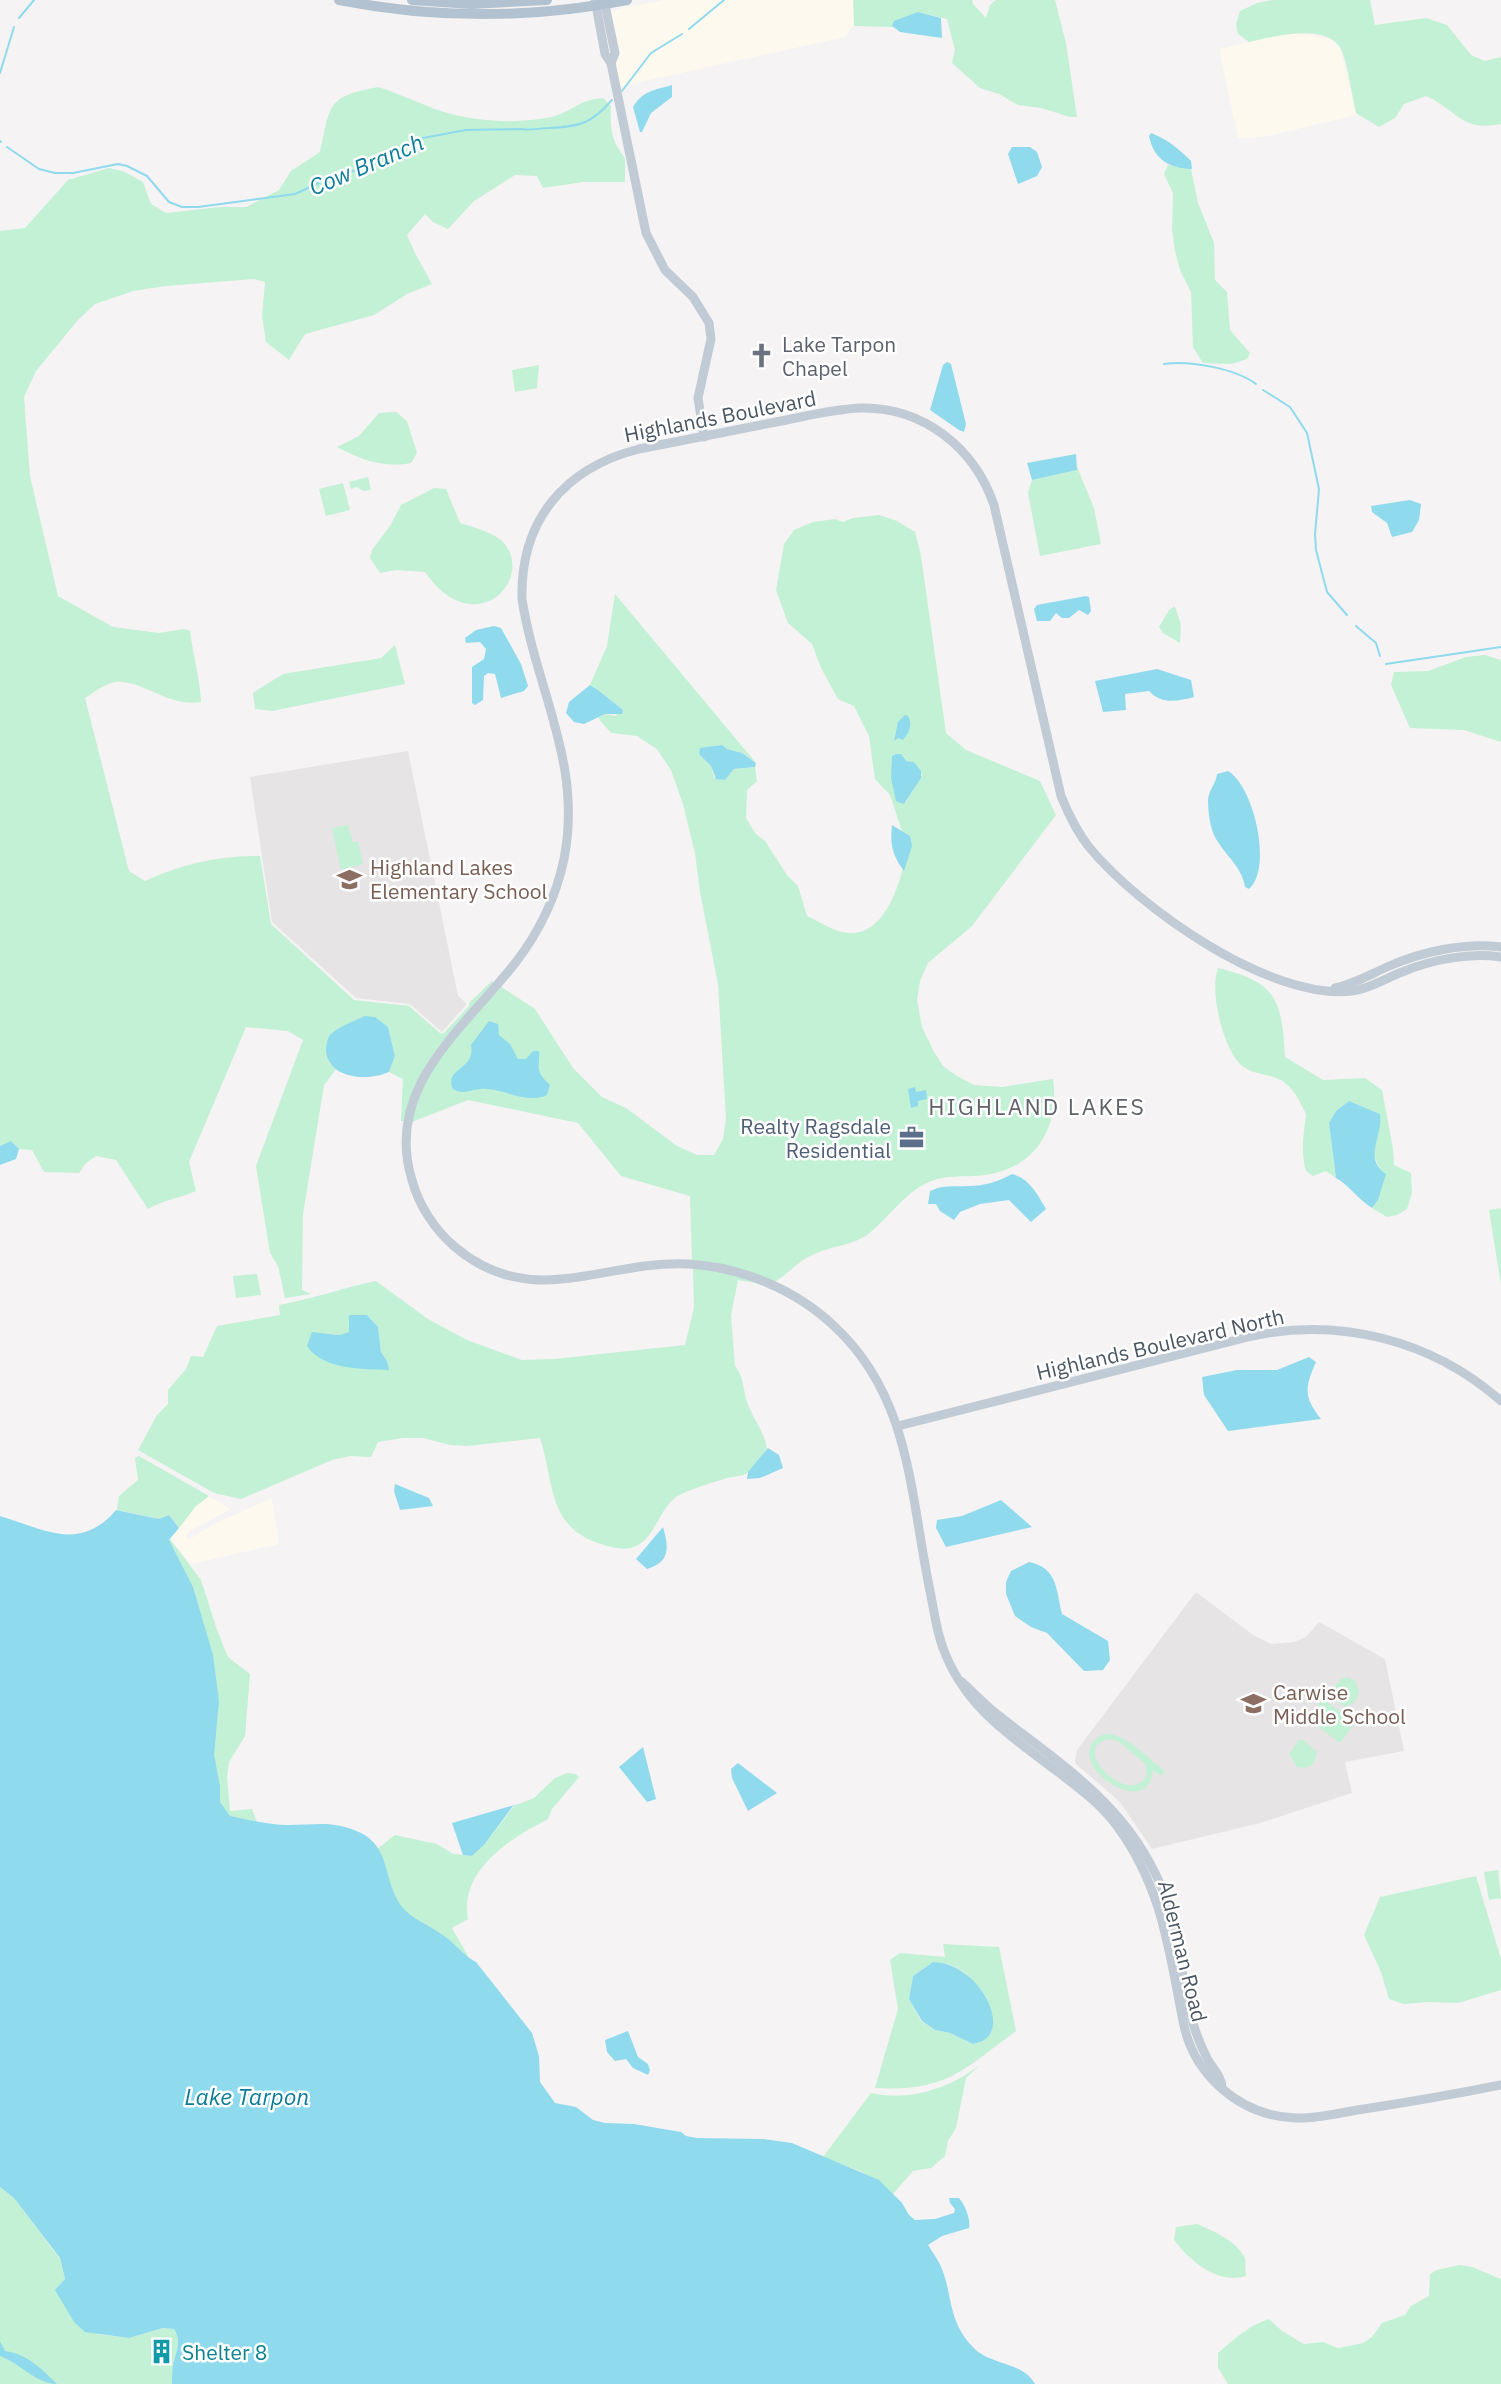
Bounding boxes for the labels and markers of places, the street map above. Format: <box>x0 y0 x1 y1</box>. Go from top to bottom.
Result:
place label: Lake Tarpon Chapel <box>782 330 896 382</box>
church icon: Lake Tarpon Chapel <box>748 342 776 370</box>
place label: Highland Lakes Elementary School <box>370 853 547 905</box>
school or university icon: Highland Lakes Elementary School <box>336 865 364 893</box>
place label: Realty Ragsdale Residential <box>740 1112 891 1164</box>
office icon: Realty Ragsdale Residential <box>897 1124 925 1152</box>
place label: Carwise Middle School <box>1273 1678 1406 1730</box>
school or university icon: Carwise Middle School <box>1239 1690 1267 1718</box>
building icon: Shelter 8 <box>148 2338 176 2366</box>
place label: Shelter 8 <box>182 2338 267 2366</box>

